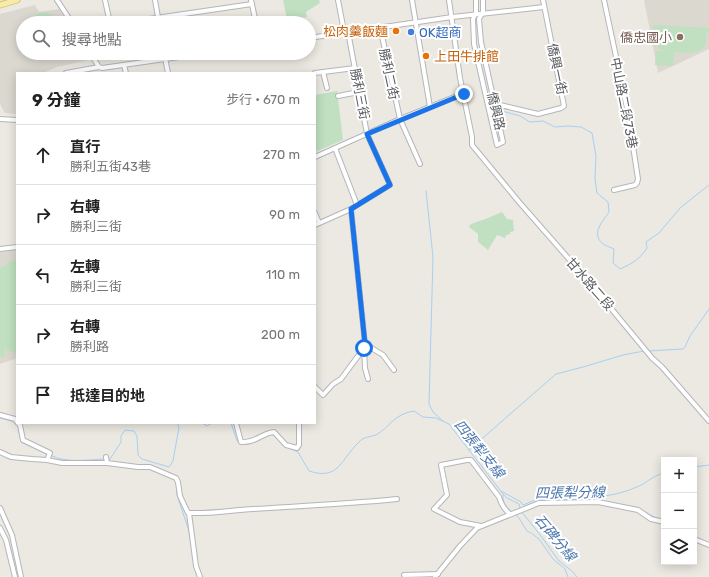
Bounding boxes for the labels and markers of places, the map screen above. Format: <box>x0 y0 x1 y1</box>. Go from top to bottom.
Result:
place label: 松肉羹飯麵 <box>323 24 388 39</box>
place label: OK超商 <box>419 25 462 40</box>
marker: 松肉羹飯麵 <box>391 26 401 36</box>
marker: OK超商 <box>406 27 416 37</box>
place label: 僑忠國小 <box>620 30 672 45</box>
marker: 僑忠國小 <box>675 32 685 42</box>
place label: 上田牛排館 <box>434 49 499 64</box>
marker: 上田牛排館 <box>421 51 431 61</box>

